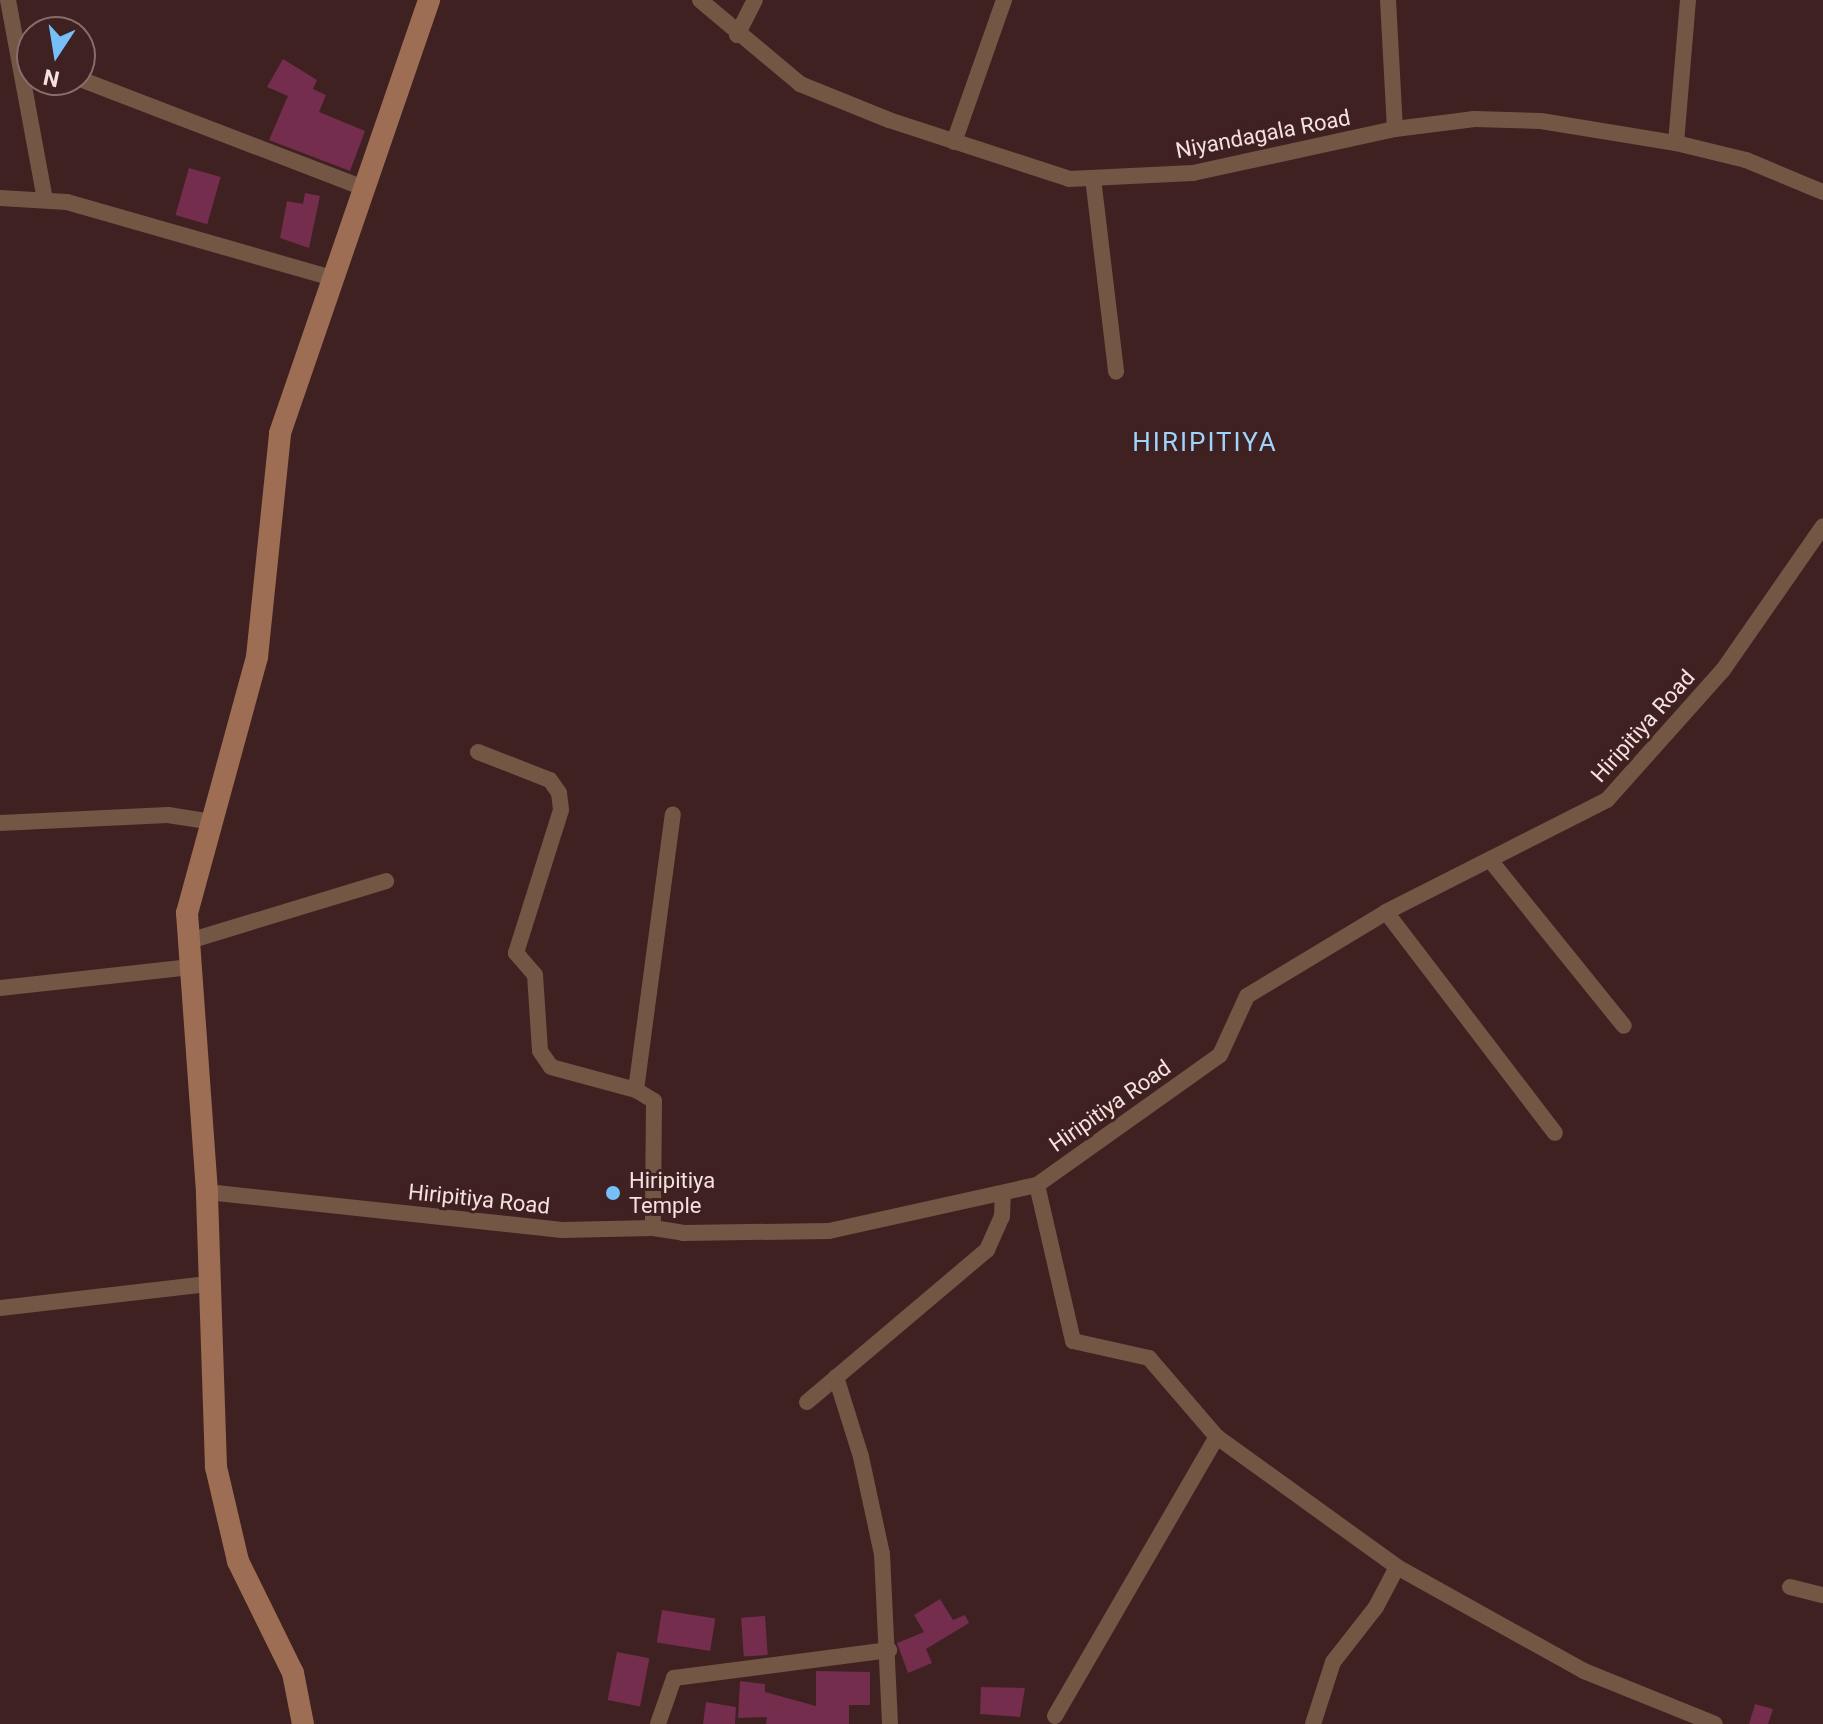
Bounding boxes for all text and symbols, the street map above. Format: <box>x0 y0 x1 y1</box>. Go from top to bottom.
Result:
north arrow <box>16 16 96 96</box>
text: N <box>41 64 62 92</box>
street label: Niyandagala Road <box>1173 104 1353 164</box>
district label: HIRIPITIYA <box>1132 427 1278 459</box>
street label: Hiripitiya Road <box>1586 664 1700 788</box>
street label: Hiripitiya Road <box>1044 1054 1176 1158</box>
place label: Hiripitiya Temple <box>629 1167 715 1218</box>
street label: Hiripitiya Road <box>407 1178 551 1220</box>
marker: Hiripitiya Temple <box>604 1184 622 1202</box>

